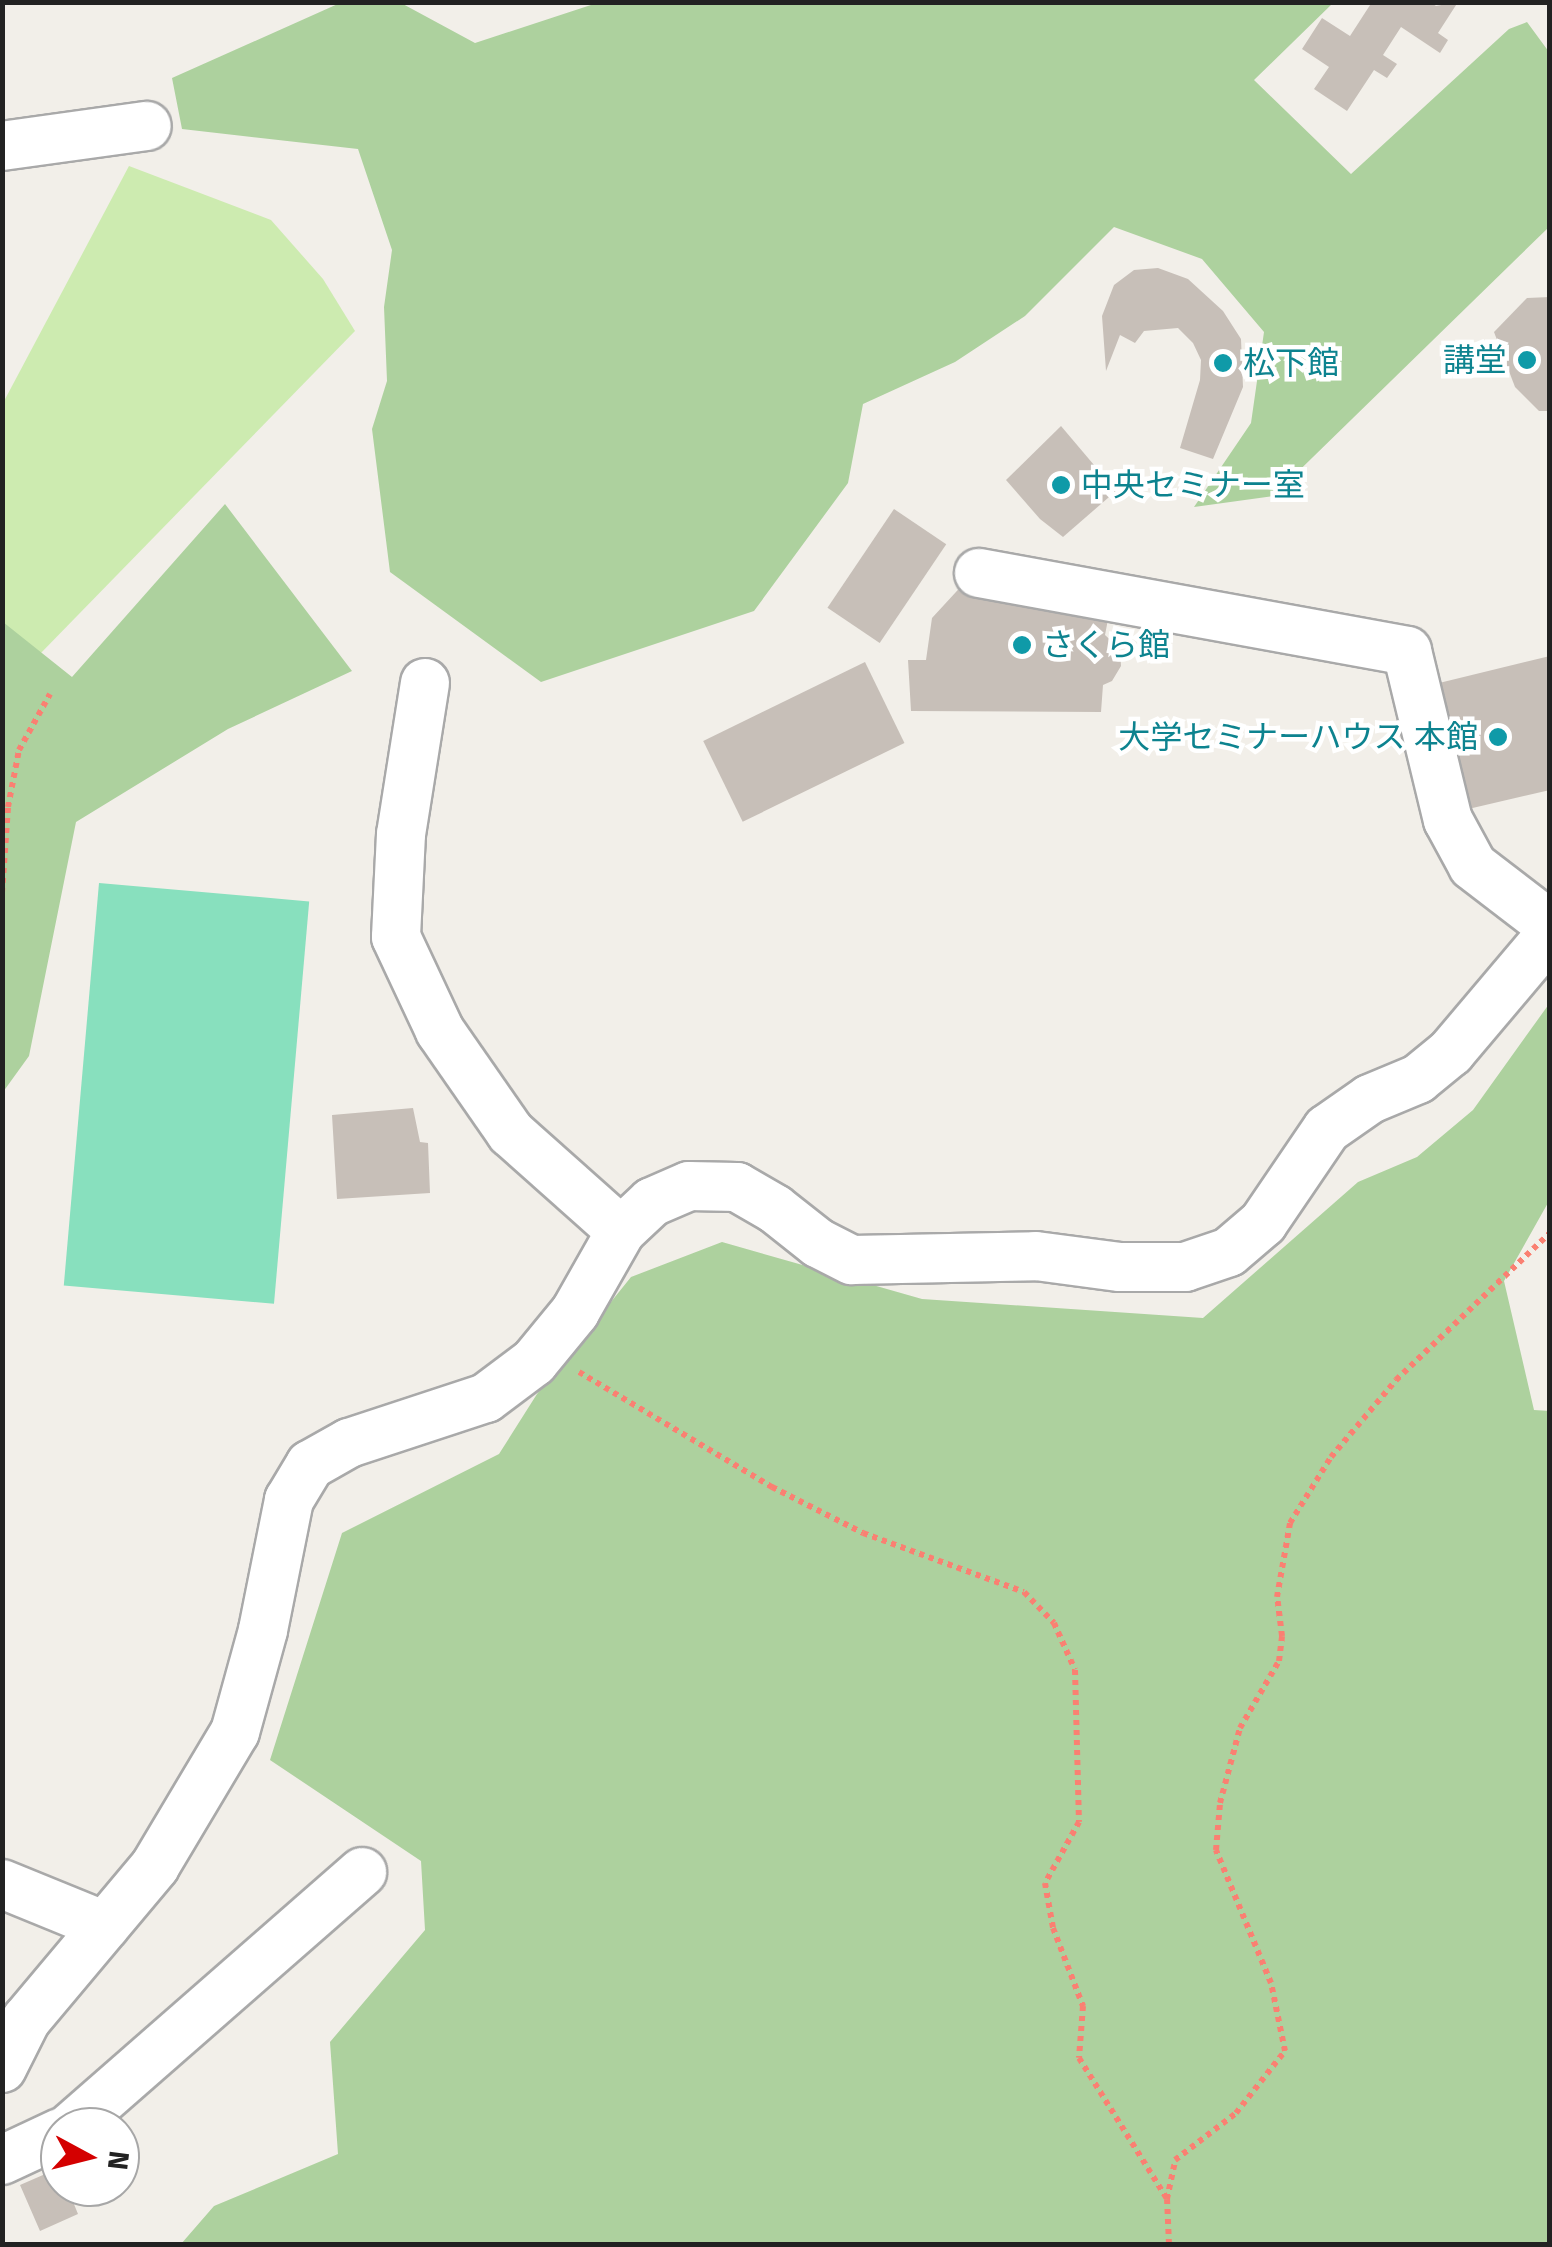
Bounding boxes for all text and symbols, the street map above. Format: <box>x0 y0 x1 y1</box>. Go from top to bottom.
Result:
place label: 講堂 <box>1443 341 1507 379</box>
place label: 松下館 <box>1243 344 1339 382</box>
marker: 講堂 <box>1516 349 1538 371</box>
marker: 松下館 <box>1212 352 1234 374</box>
place label: 中央セミナー室 <box>1081 466 1305 504</box>
marker: 中央セミナー室 <box>1050 474 1072 496</box>
place label: さくら館 <box>1042 626 1170 664</box>
marker: さくら館 <box>1011 634 1033 656</box>
place label: 大学セミナーハウス 本館 <box>1118 718 1478 756</box>
marker: 大学セミナーハウス 本館 <box>1487 726 1509 748</box>
north arrow <box>40 2107 140 2207</box>
text: N <box>101 2149 136 2172</box>

